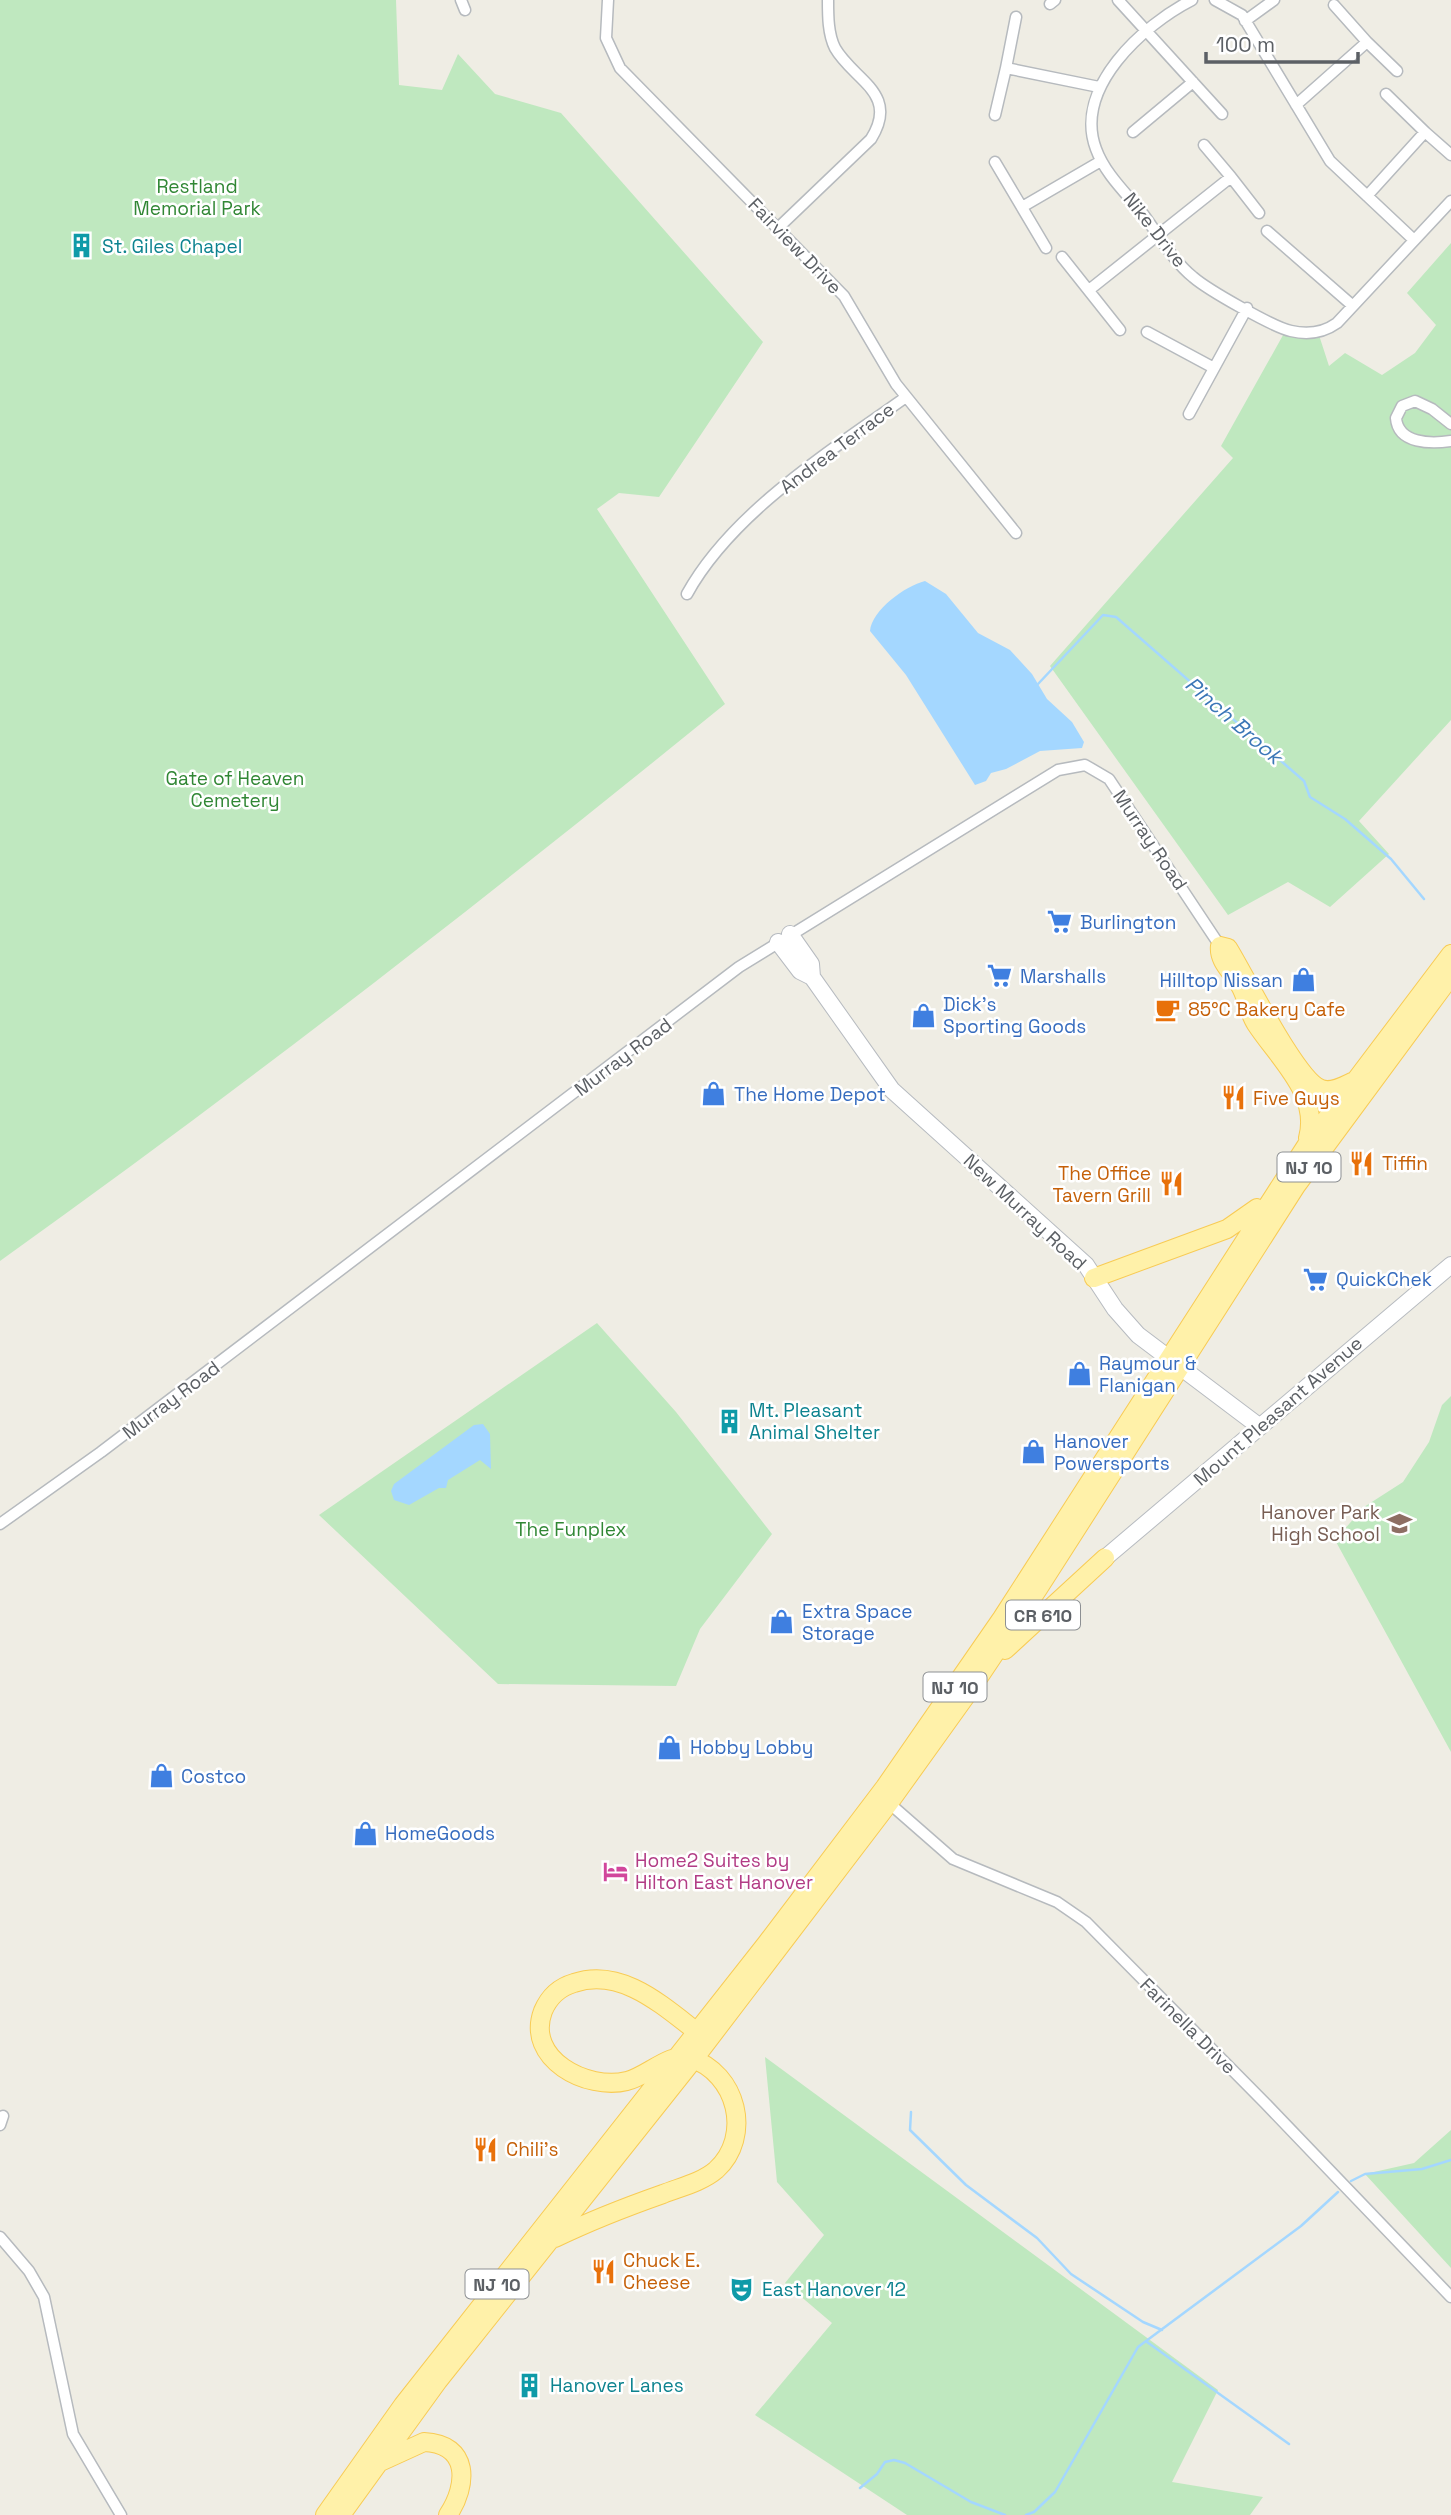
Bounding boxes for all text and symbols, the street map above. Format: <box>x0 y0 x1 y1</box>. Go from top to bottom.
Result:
scale bar <box>1206 21 1358 65</box>
text: 100 m <box>1216 31 1275 58</box>
park label: Restland Memorial Park <box>133 174 261 221</box>
street label: Nike Drive <box>1118 187 1192 273</box>
street label: Fairview Drive <box>743 193 847 299</box>
building icon: St. Giles Chapel <box>68 232 96 260</box>
place label: St. Giles Chapel <box>102 234 242 259</box>
street label: Andrea Terrace <box>775 397 899 499</box>
water label: Pinch Brook <box>1180 670 1290 771</box>
park label: Gate of Heaven Cemetery <box>166 766 304 813</box>
street label: Murray Road <box>1107 785 1193 895</box>
supermarket icon: Burlington <box>1046 908 1074 936</box>
place label: Burlington <box>1080 910 1176 935</box>
supermarket icon: Marshalls <box>986 962 1014 990</box>
place label: Marshalls <box>1020 964 1106 989</box>
shop icon: Hilltop Nissan <box>1289 966 1317 994</box>
place label: Hilltop Nissan <box>1160 968 1283 993</box>
place label: Dick's Sporting Goods <box>943 992 1086 1039</box>
cafe icon: 85°C Bakery Cafe <box>1154 995 1182 1023</box>
place label: 85°C Bakery Cafe <box>1188 997 1345 1022</box>
shop icon: Dick's Sporting Goods <box>909 1001 937 1029</box>
street label: Murray Road <box>569 1012 677 1102</box>
shop icon: The Home Depot <box>700 1080 728 1108</box>
place label: The Home Depot <box>734 1082 886 1107</box>
restaurant icon: Five Guys <box>1219 1084 1247 1112</box>
place label: Five Guys <box>1253 1086 1340 1111</box>
street label: New Murray Road <box>958 1148 1092 1276</box>
restaurant icon: Tiffin <box>1348 1149 1376 1177</box>
place label: Tiffin <box>1382 1151 1428 1176</box>
road number: NJ 10 <box>1278 1152 1340 1182</box>
place label: The Office Tavern Grill <box>1053 1161 1151 1208</box>
restaurant icon: The Office Tavern Grill <box>1157 1170 1185 1198</box>
supermarket icon: QuickChek <box>1302 1265 1330 1293</box>
place label: QuickChek <box>1336 1267 1432 1292</box>
street label: Mount Pleasant Avenue <box>1188 1331 1368 1491</box>
place label: Raymour & Flanigan <box>1099 1351 1197 1398</box>
street label: Murray Road <box>117 1355 225 1445</box>
shop icon: Raymour & Flanigan <box>1065 1360 1093 1388</box>
place label: Mt. Pleasant Animal Shelter <box>749 1398 880 1445</box>
building icon: Mt. Pleasant Animal Shelter <box>715 1407 743 1435</box>
place label: Hanover Powersports <box>1054 1429 1170 1476</box>
shop icon: Hanover Powersports <box>1020 1438 1048 1466</box>
place label: Hanover Park High School <box>1261 1500 1380 1547</box>
school or university icon: Hanover Park High School <box>1386 1509 1414 1537</box>
park label: The Funplex <box>515 1517 627 1542</box>
place label: Extra Space Storage <box>802 1599 913 1646</box>
road number: CR 610 <box>1006 1600 1080 1630</box>
shop icon: Extra Space Storage <box>768 1608 796 1636</box>
road number: NJ 10 <box>923 1672 986 1702</box>
shop icon: Hobby Lobby <box>656 1733 684 1761</box>
place label: Hobby Lobby <box>690 1735 813 1760</box>
shop icon: Costco <box>147 1762 175 1790</box>
place label: Costco <box>181 1764 246 1789</box>
shop icon: HomeGoods <box>351 1819 379 1847</box>
place label: HomeGoods <box>385 1821 495 1846</box>
place label: Home2 Suites by Hilton East Hanover <box>635 1848 813 1895</box>
hotel icon: Home2 Suites by Hilton East Hanover <box>601 1857 629 1885</box>
street label: Farinella Drive <box>1134 1972 1242 2080</box>
restaurant icon: Chili's <box>472 2135 500 2163</box>
place label: Chili's <box>506 2137 559 2162</box>
place label: Chuck E. Cheese <box>623 2248 700 2295</box>
restaurant icon: Chuck E. Cheese <box>589 2257 617 2285</box>
road number: NJ 10 <box>466 2270 528 2298</box>
theatre icon: East Hanover 12 <box>728 2275 756 2303</box>
place label: East Hanover 12 <box>762 2277 906 2302</box>
building icon: Hanover Lanes <box>516 2371 544 2399</box>
place label: Hanover Lanes <box>550 2373 684 2398</box>

